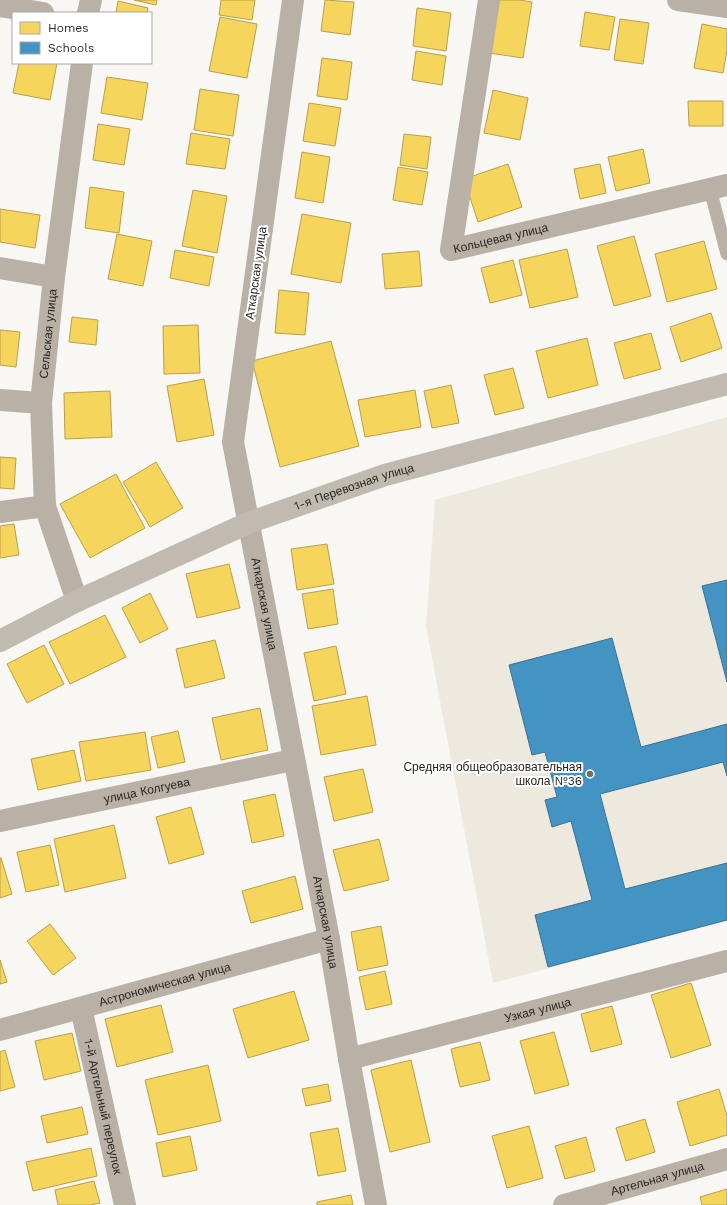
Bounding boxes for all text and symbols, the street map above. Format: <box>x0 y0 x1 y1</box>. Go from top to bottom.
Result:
legend <box>12 12 152 64</box>
text: Homes <box>48 21 89 35</box>
text: Schools <box>48 41 94 55</box>
street label: Кольцевая улица <box>452 220 550 256</box>
street label: Аткарская улица <box>243 225 270 320</box>
street label: Сельская улица <box>37 288 60 379</box>
street label: 1-я Перевозная улица <box>292 460 416 513</box>
street label: Аткарская улица <box>248 556 280 652</box>
place label: Средняя общеобразовательная школа №36 <box>403 760 582 788</box>
marker: Средняя общеобразовательная школа №36 <box>585 769 595 779</box>
street label: улица Колгуева <box>103 775 191 806</box>
street label: Аткарская улица <box>310 875 341 970</box>
street label: Астрономическая улица <box>97 959 232 1009</box>
street label: Узкая улица <box>503 995 573 1025</box>
street label: 1-й Артельный переулок <box>81 1038 125 1176</box>
street label: Артельная улица <box>609 1159 706 1198</box>

